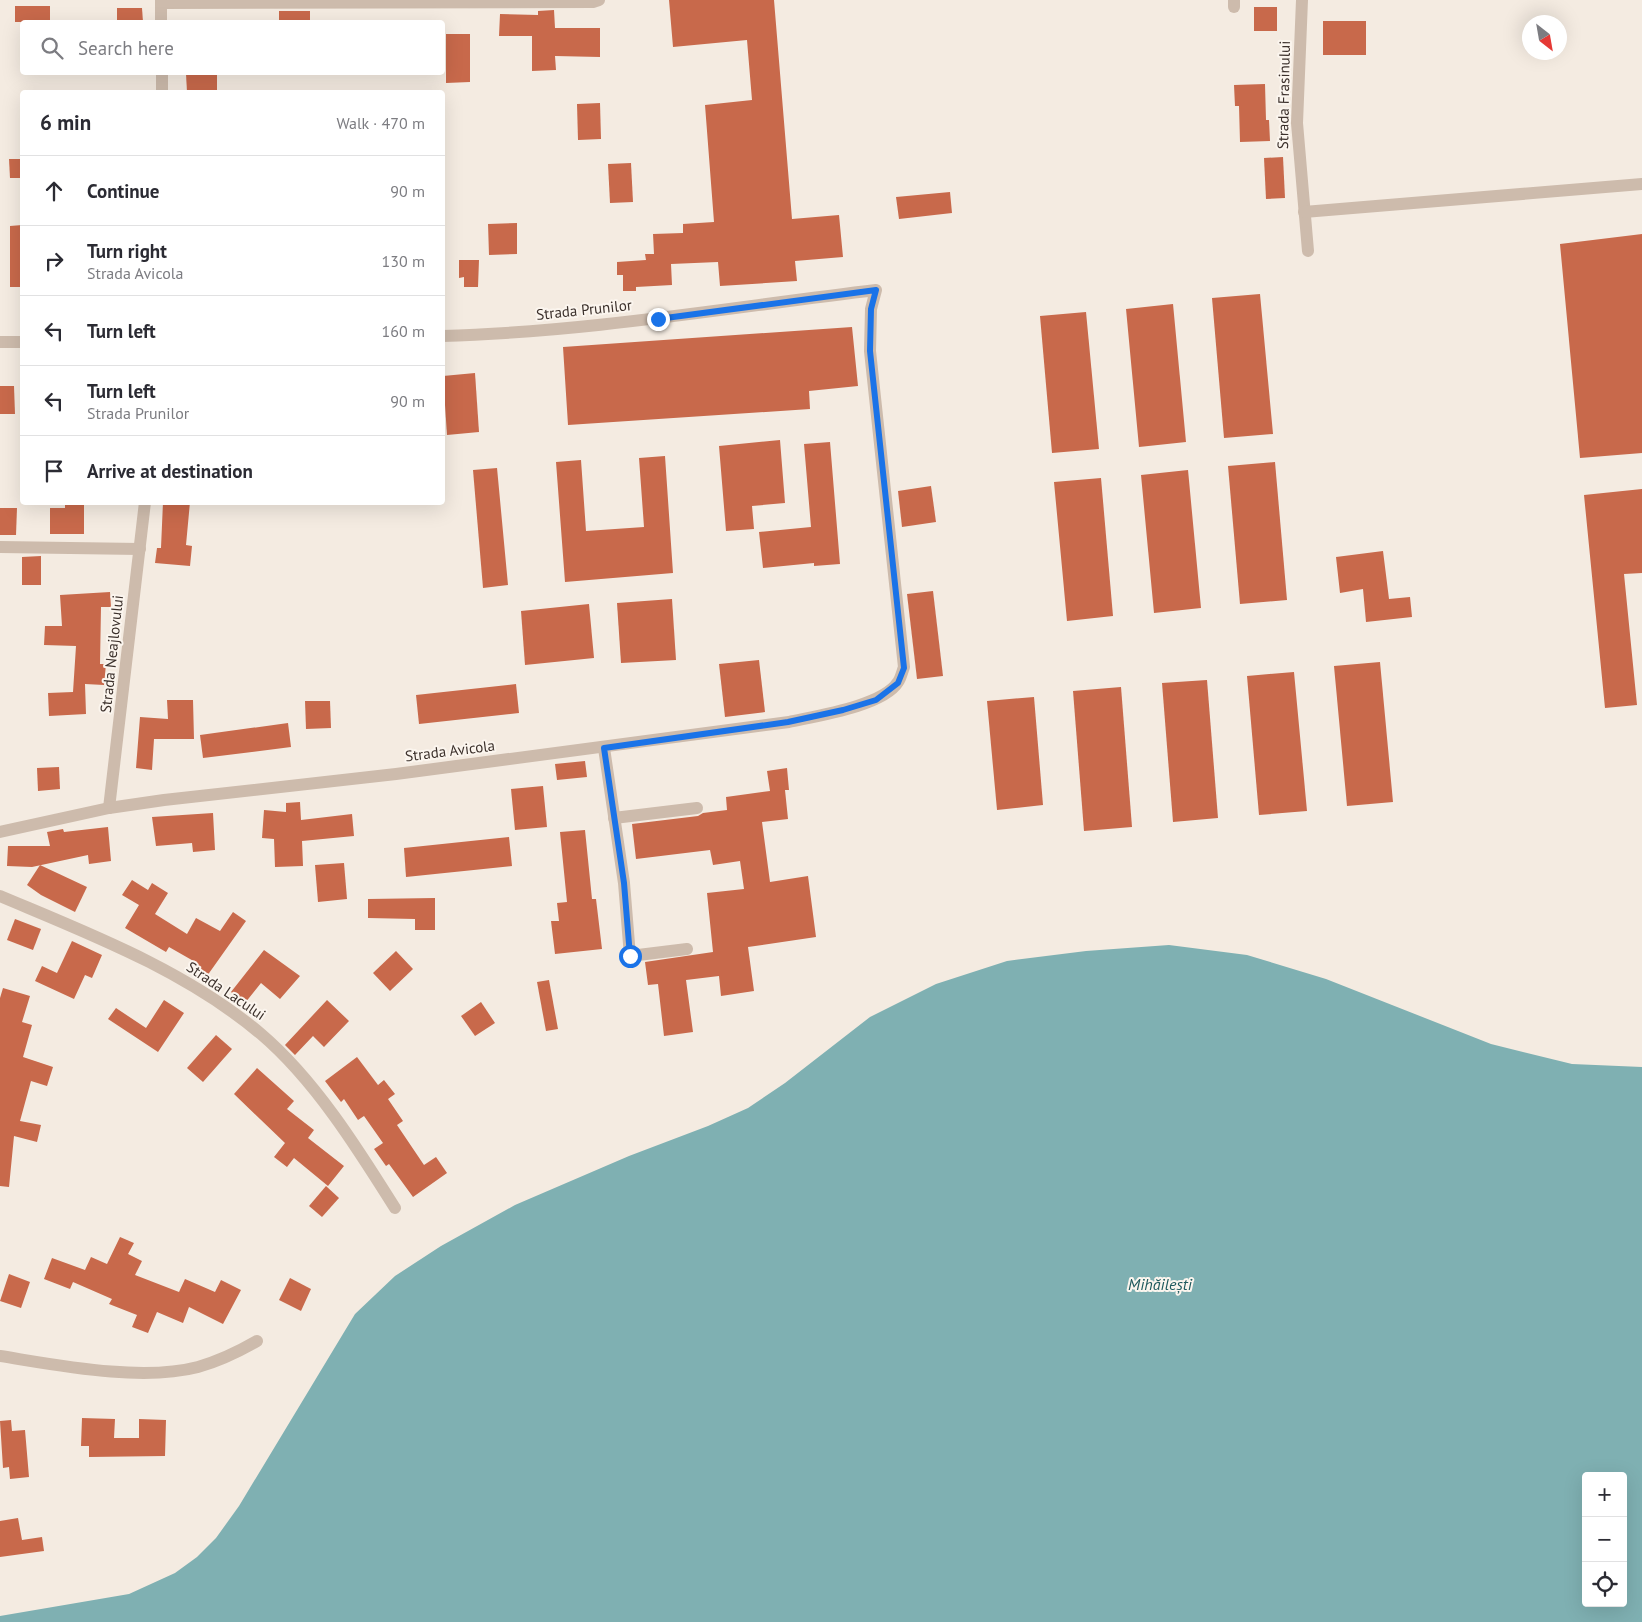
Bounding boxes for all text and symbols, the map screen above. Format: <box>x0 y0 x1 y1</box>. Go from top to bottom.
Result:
north arrow <box>1522 15 1567 60</box>
search box <box>20 20 445 75</box>
icon: search <box>38 34 66 62</box>
text: Search here <box>78 36 174 60</box>
street label: Strada Frasinului <box>1273 41 1294 149</box>
text: 6 min <box>40 109 91 136</box>
text: Walk · 470 m <box>336 113 425 133</box>
icon: ahead <box>40 177 68 205</box>
text: Continue <box>87 179 159 203</box>
text: 90 m <box>390 181 425 201</box>
text: Turn right <box>87 239 167 263</box>
icon: right <box>40 247 68 275</box>
text: 130 m <box>382 251 425 271</box>
text: Strada Avicola <box>87 263 183 283</box>
street label: Strada Prunilor <box>535 295 633 324</box>
route end <box>647 308 670 331</box>
icon: left <box>40 317 68 345</box>
text: Turn left <box>87 319 156 343</box>
text: 160 m <box>382 321 425 341</box>
text: Turn left <box>87 379 156 403</box>
icon: left <box>40 387 68 415</box>
text: 90 m <box>390 391 425 411</box>
text: Strada Prunilor <box>87 403 189 423</box>
icon: arrive <box>40 457 68 485</box>
text: Arrive at destination <box>87 459 253 483</box>
street label: Strada Neajlovului <box>96 594 127 714</box>
street label: Strada Avicola <box>404 736 496 765</box>
route start <box>619 945 642 968</box>
street label: Strada Lacului <box>183 957 269 1024</box>
water label: Mihăilești <box>1128 1274 1193 1294</box>
map controls <box>1582 1472 1627 1607</box>
button: + <box>1582 1472 1627 1517</box>
button: − <box>1582 1517 1627 1562</box>
button: locate <box>1582 1562 1627 1607</box>

